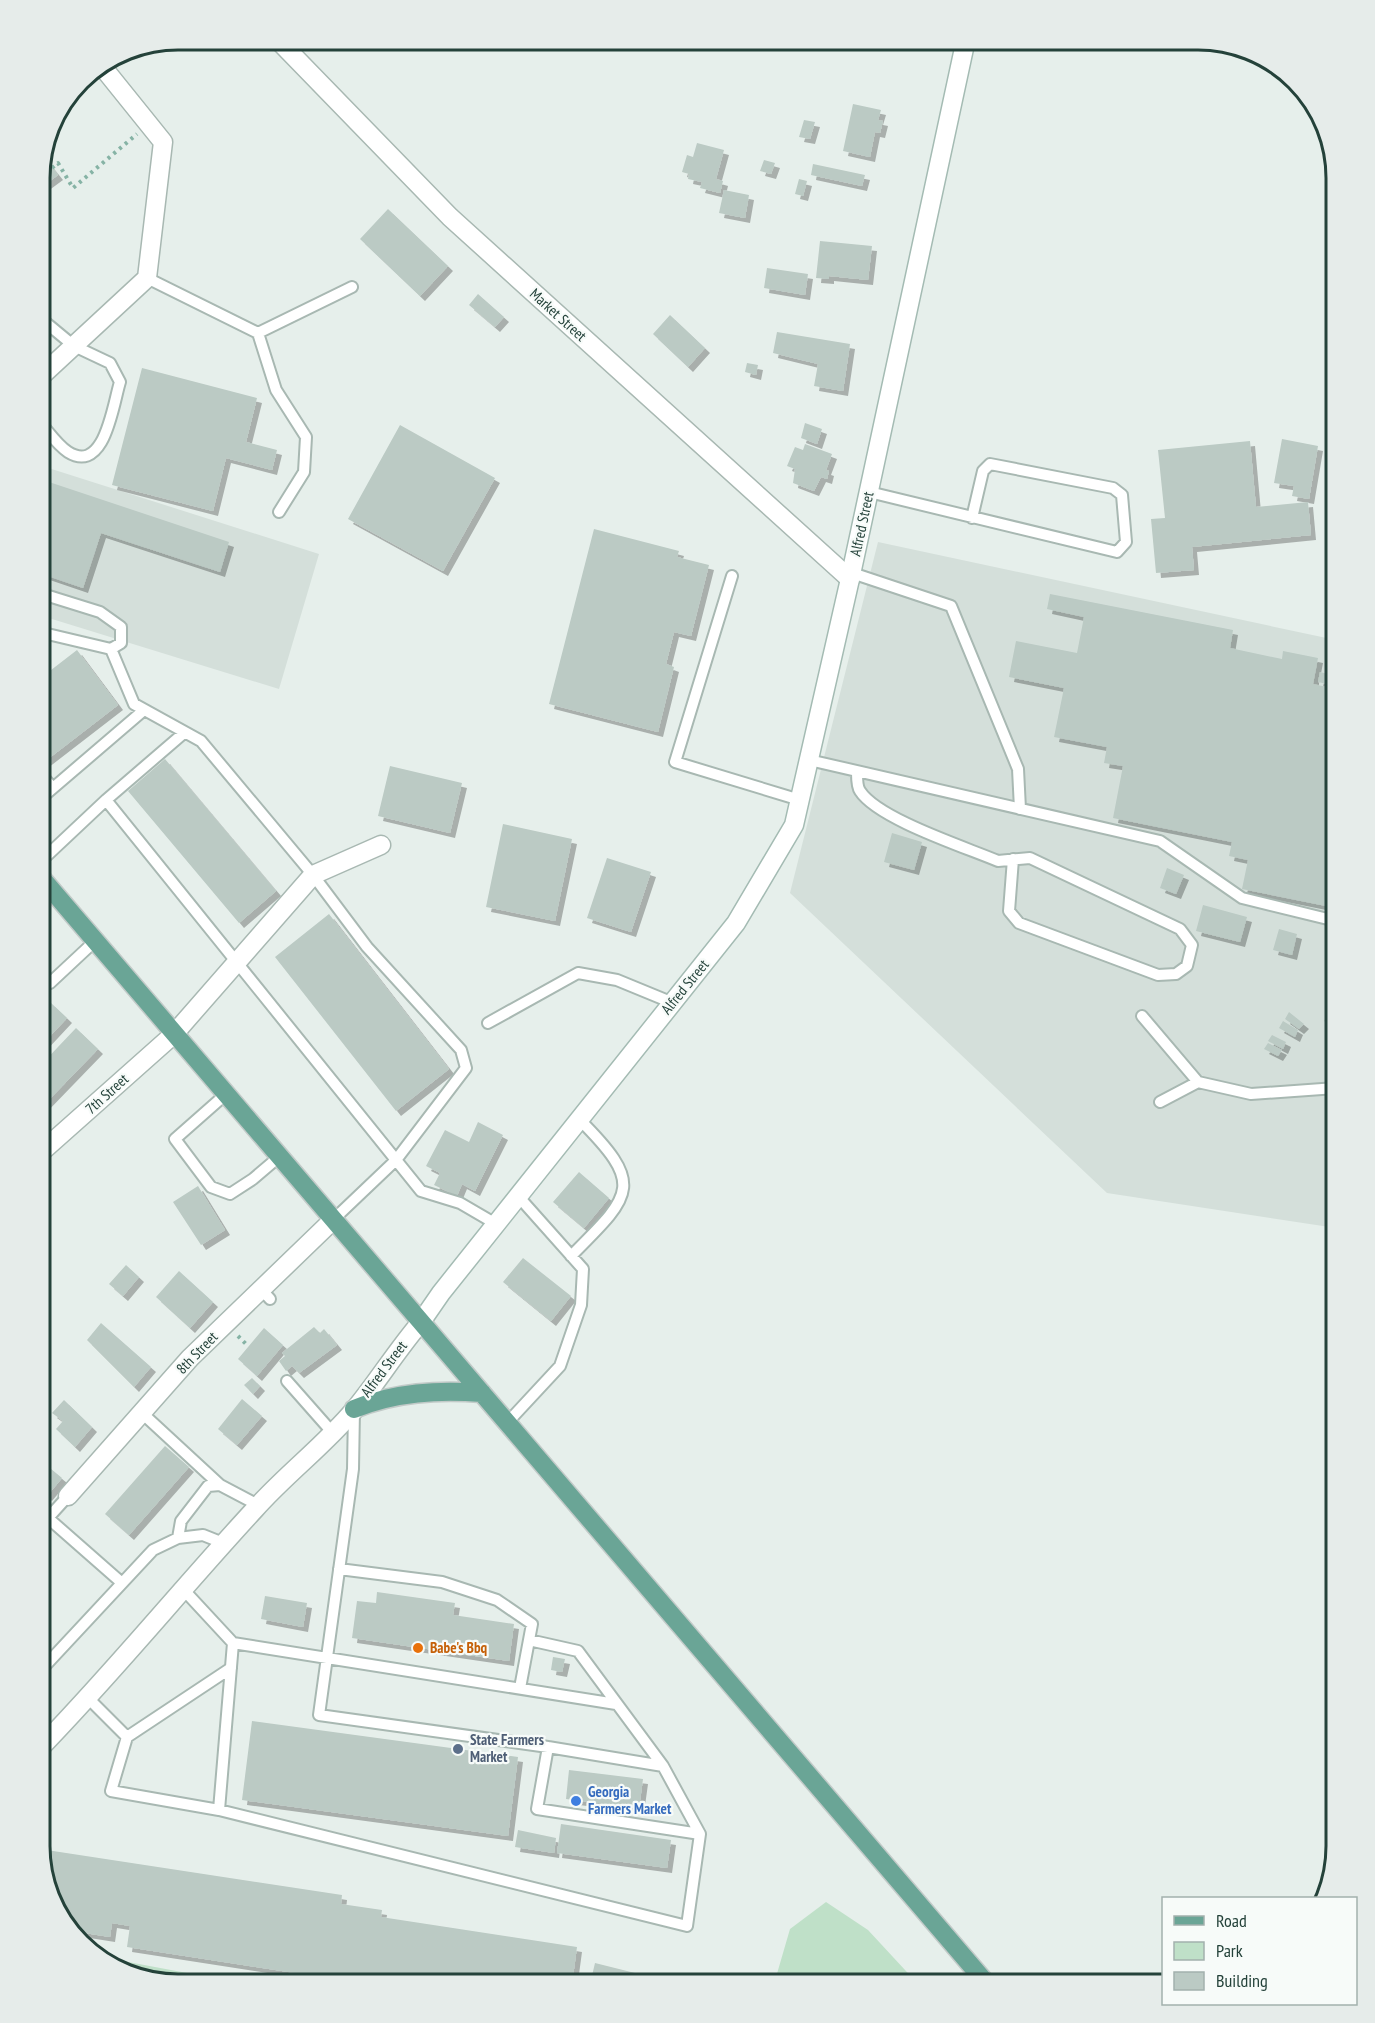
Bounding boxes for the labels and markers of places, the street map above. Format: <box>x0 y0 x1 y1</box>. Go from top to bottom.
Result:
place label: Babe's Bbq <box>430 1638 488 1657</box>
marker: Babe's Bbq <box>411 1641 425 1655</box>
place label: State Farmers Market <box>470 1730 544 1766</box>
marker: State Farmers Market <box>451 1742 465 1756</box>
place label: Georgia Farmers Market <box>588 1782 672 1818</box>
marker: Georgia Farmers Market <box>569 1794 583 1808</box>

